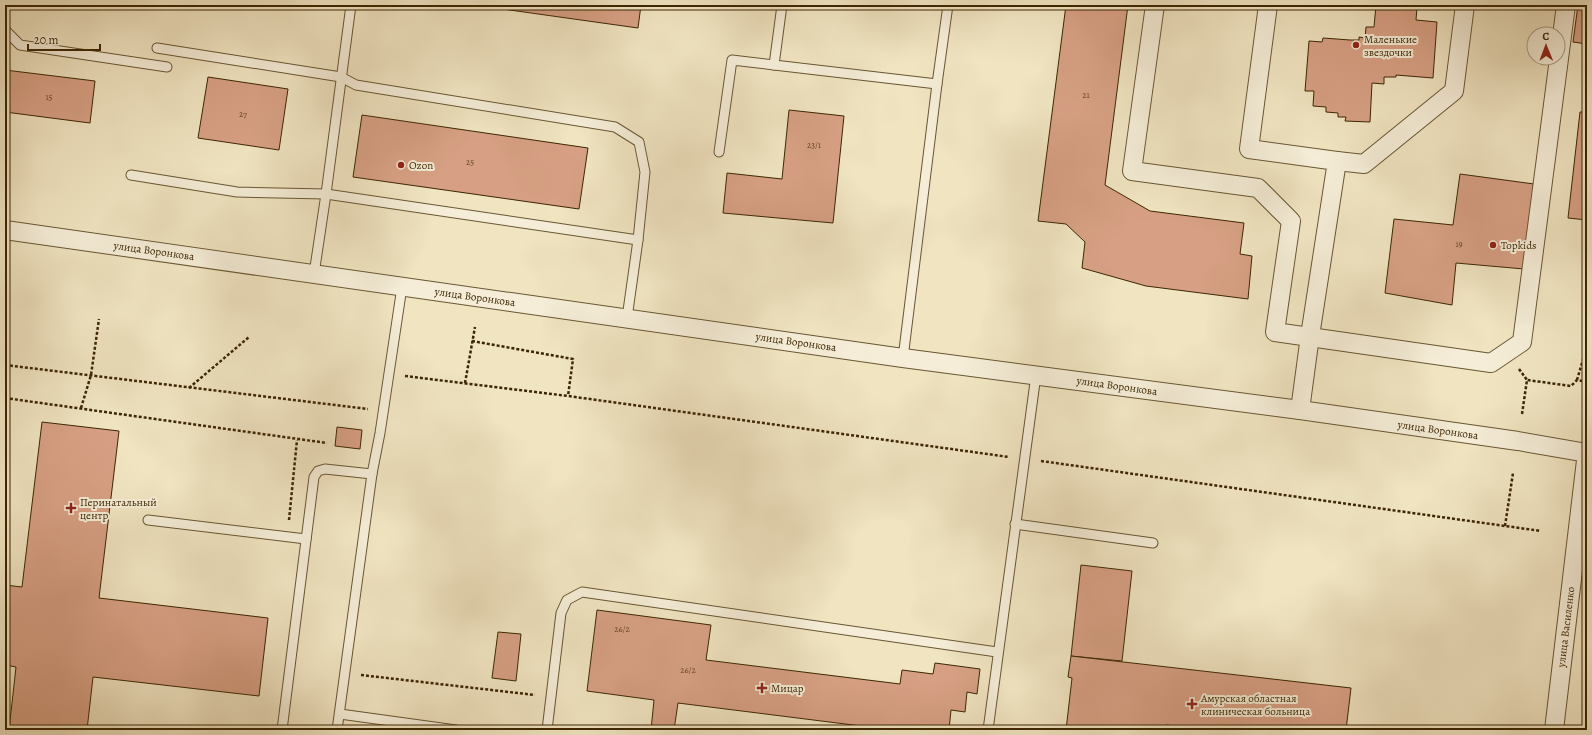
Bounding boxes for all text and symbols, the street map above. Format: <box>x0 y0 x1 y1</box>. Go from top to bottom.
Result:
scale bar <box>28 26 100 52</box>
north arrow <box>1526 26 1566 66</box>
text: С <box>1542 29 1550 44</box>
text: 20 m <box>34 32 58 48</box>
place label: Маленькие звездочки <box>1364 32 1417 60</box>
marker: Маленькие звездочки <box>1351 40 1361 50</box>
house number: 21 <box>1082 89 1090 101</box>
house number: 15 <box>46 91 53 103</box>
house number: 27 <box>239 108 247 120</box>
house number: 23/1 <box>807 139 821 151</box>
house number: 25 <box>466 156 474 168</box>
place label: Ozon <box>409 158 433 173</box>
marker: Ozon <box>396 160 406 170</box>
street label: улица Воронкова <box>112 238 196 264</box>
house number: 19 <box>1455 238 1463 250</box>
place label: Topkids <box>1501 238 1537 253</box>
marker: Topkids <box>1488 240 1498 250</box>
street label: улица Воронкова <box>433 284 517 310</box>
street label: улица Воронкова <box>754 329 838 355</box>
street label: улица Воронкова <box>1075 373 1159 399</box>
street label: улица Воронкова <box>1396 417 1480 443</box>
place label: Перинатальный центр <box>80 495 157 523</box>
marker: Перинатальный центр <box>65 502 77 514</box>
street label: улица Василенко <box>1553 585 1578 669</box>
house number: 26/2 <box>614 623 631 635</box>
house number: 26/2 <box>680 664 697 676</box>
place label: Мицар <box>771 681 804 696</box>
marker: Мицар <box>756 682 768 694</box>
place label: Амурская областная клиническая больница <box>1200 691 1311 719</box>
marker: Амурская областная клиническая больница <box>1186 698 1198 710</box>

